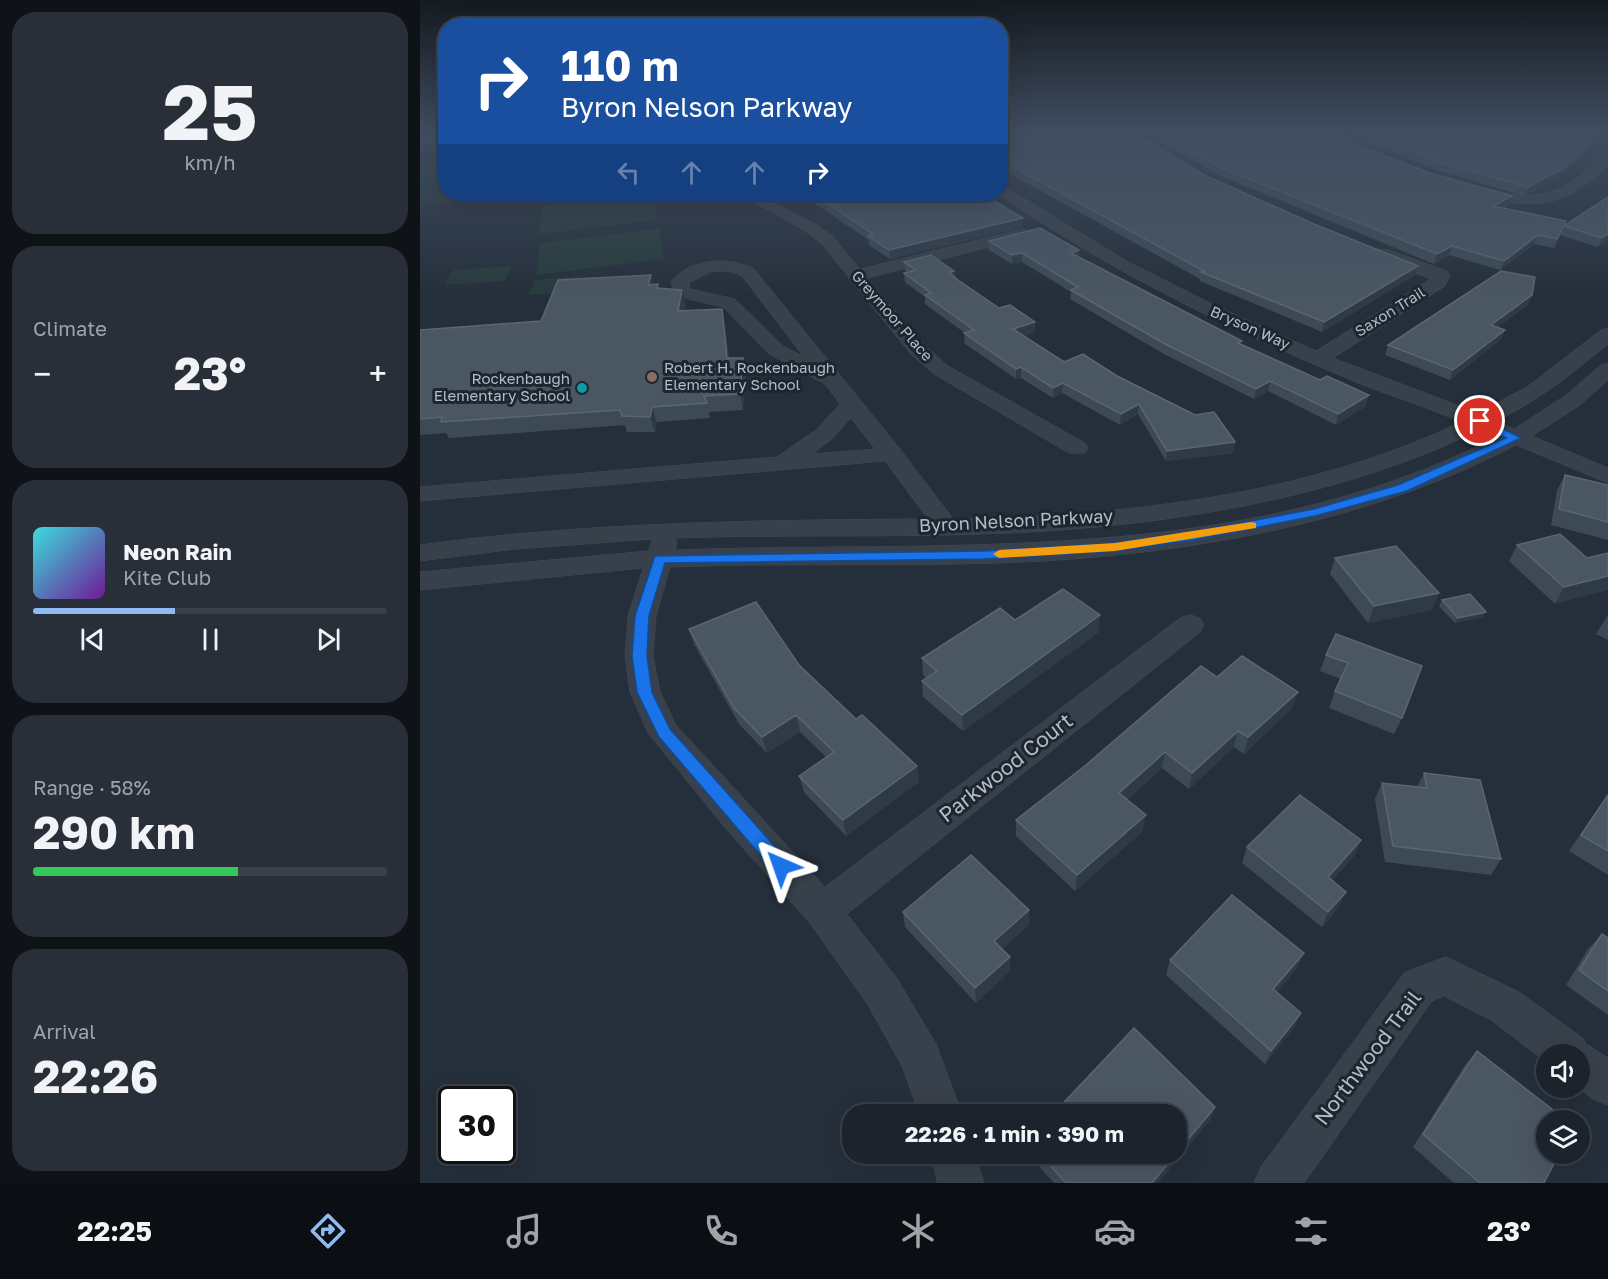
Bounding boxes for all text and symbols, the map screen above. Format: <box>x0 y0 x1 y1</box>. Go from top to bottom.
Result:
text: 110 m <box>561 40 679 90</box>
icon: right <box>462 42 540 120</box>
text: 25 <box>162 64 258 157</box>
text: Byron Nelson Parkway <box>561 91 852 123</box>
text: km/h <box>185 150 235 174</box>
icon: left <box>612 156 645 189</box>
icon: ahead <box>675 156 708 189</box>
icon: ahead <box>738 156 771 189</box>
icon: right <box>801 156 834 189</box>
street label: Greymoor Place <box>849 266 937 364</box>
street label: Saxon Trail <box>1351 282 1428 340</box>
street label: Bryson Way <box>1208 302 1293 353</box>
text: Climate <box>33 316 107 340</box>
text: 23° <box>174 346 246 400</box>
text: − <box>33 354 51 393</box>
text: + <box>369 354 387 393</box>
place label: Robert H. Rockenbaugh Elementary School <box>664 358 835 393</box>
place label: Rockenbaugh Elementary School <box>434 369 570 404</box>
marker: Robert H. Rockenbaugh Elementary School <box>645 370 659 384</box>
marker: Rockenbaugh Elementary School <box>575 381 589 395</box>
pin <box>1454 395 1505 446</box>
icon: arrive <box>1463 404 1496 437</box>
street label: Byron Nelson Parkway <box>918 504 1114 536</box>
text: Neon Rain <box>123 538 232 565</box>
text: Kite Club <box>123 565 211 589</box>
icon: previous <box>76 623 109 656</box>
icon: pause <box>194 623 227 656</box>
icon: next <box>312 623 345 656</box>
street label: Parkwood Court <box>933 707 1077 827</box>
text: Range · 58% <box>33 775 151 799</box>
text: 290 km <box>33 805 195 859</box>
position arrow <box>749 834 813 898</box>
street label: Northwood Trail <box>1308 985 1426 1130</box>
text: Arrival <box>33 1019 96 1043</box>
map controls <box>1536 1044 1590 1164</box>
button: sound <box>1536 1044 1590 1098</box>
text: 22:26 <box>33 1049 158 1103</box>
speed limit sign: 30 <box>438 1086 516 1164</box>
button: layers <box>1536 1110 1590 1164</box>
text: 22:26 · 1 min · 390 m <box>905 1120 1124 1147</box>
icon: directions <box>307 1210 349 1252</box>
icon: music <box>503 1210 545 1252</box>
icon: phone <box>700 1210 742 1252</box>
icon: climate <box>897 1210 939 1252</box>
icon: car <box>1094 1210 1136 1252</box>
icon: filters <box>1290 1210 1332 1252</box>
text: 22:25 <box>77 1215 152 1247</box>
text: 23° <box>1487 1215 1531 1247</box>

